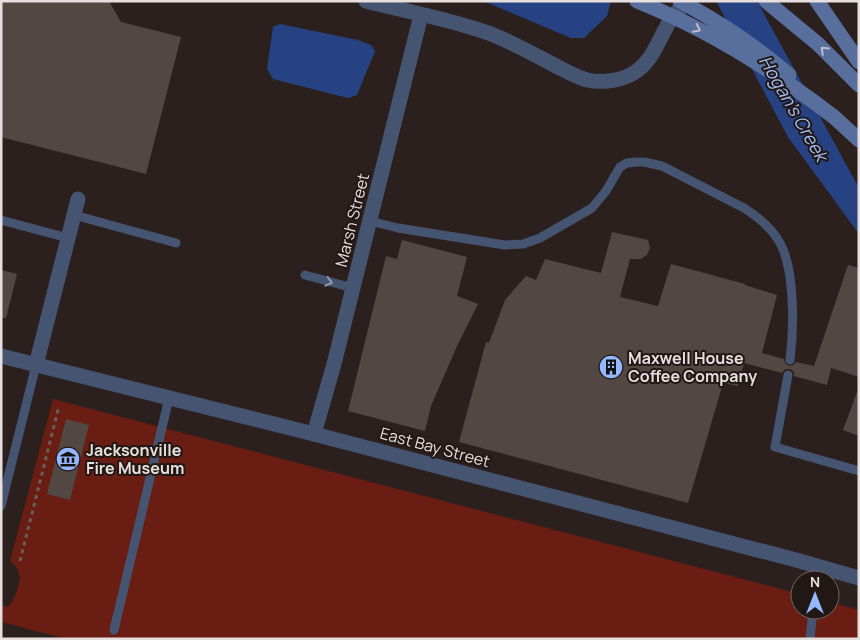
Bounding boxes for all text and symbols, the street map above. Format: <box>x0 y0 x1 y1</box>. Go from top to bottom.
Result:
one-way arrow <box>692 23 701 33</box>
one-way arrow <box>821 47 830 56</box>
water label: Hogan's Creek <box>754 51 836 168</box>
street label: Marsh Street <box>330 171 374 269</box>
one-way arrow <box>324 276 332 286</box>
place label: Maxwell House Coffee Company <box>628 347 757 387</box>
building icon: Maxwell House Coffee Company <box>598 354 624 380</box>
street label: East Bay Street <box>378 422 492 472</box>
place label: Jacksonville Fire Museum <box>86 439 184 479</box>
museum icon: Jacksonville Fire Museum <box>55 446 81 472</box>
north arrow <box>790 570 840 620</box>
text: N <box>810 572 820 591</box>

